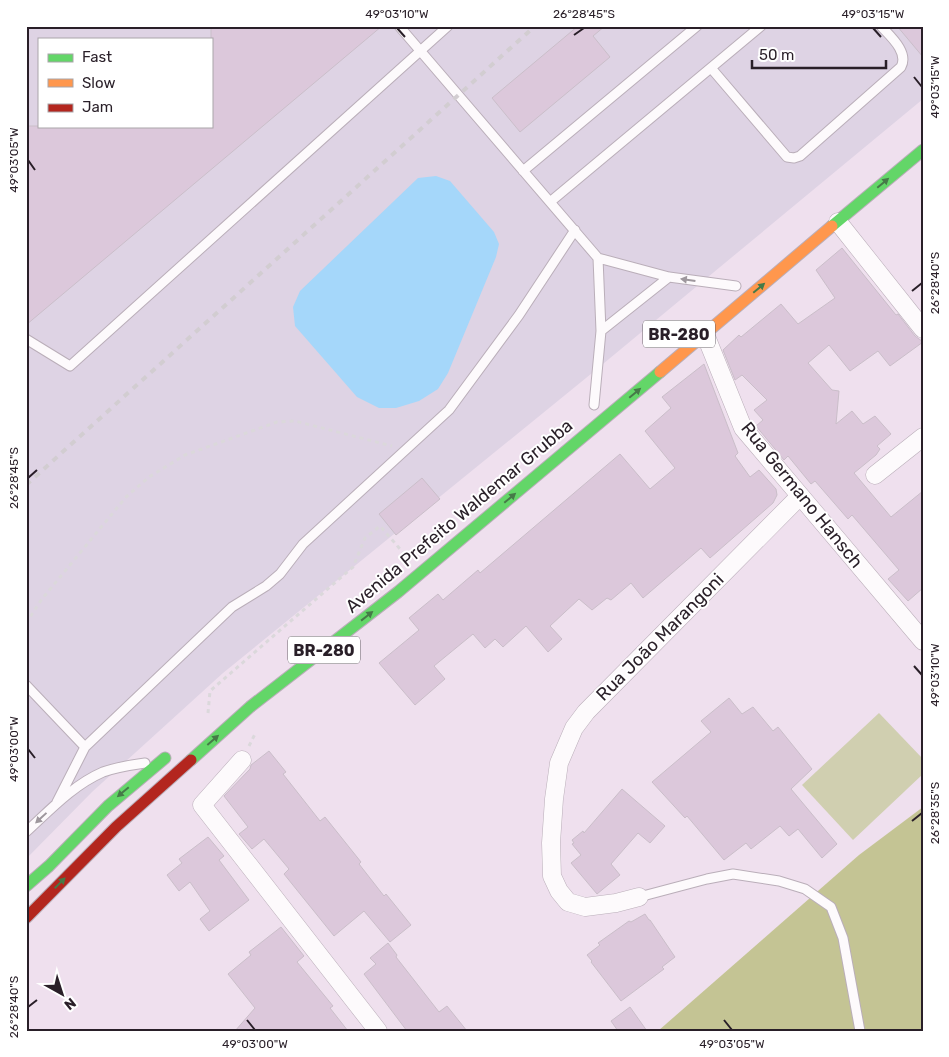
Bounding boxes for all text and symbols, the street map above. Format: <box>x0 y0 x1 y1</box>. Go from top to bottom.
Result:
text: 49°03'10"W <box>365 7 429 21</box>
text: 26°28'45"S <box>553 7 615 21</box>
text: 49°03'15"W <box>842 7 905 21</box>
legend <box>38 38 212 128</box>
scale bar <box>752 38 885 70</box>
text: 50 m <box>759 46 794 64</box>
text: Fast <box>82 48 112 66</box>
text: 49°03'15"W <box>928 55 942 118</box>
text: Slow <box>82 74 115 92</box>
text: Jam <box>82 98 113 116</box>
text: 49°03'05"W <box>7 127 21 193</box>
one-way arrow <box>876 178 889 189</box>
text: 26°28'40"S <box>928 252 942 314</box>
one-way arrow <box>680 275 696 283</box>
one-way arrow <box>752 283 765 294</box>
road number: BR-280 <box>643 320 715 348</box>
one-way arrow <box>628 388 641 399</box>
street label: Avenida Prefeito Waldemar Grubba <box>341 414 577 618</box>
street label: Rua Germano Hansch <box>736 418 868 572</box>
text: 26°28'45"S <box>7 447 21 509</box>
one-way arrow <box>504 492 517 503</box>
street label: Rua João Marangoni <box>592 569 728 705</box>
one-way arrow <box>360 611 373 622</box>
road number: BR-280 <box>288 636 360 664</box>
text: 49°03'10"W <box>928 643 942 707</box>
text: 49°03'00"W <box>7 716 21 782</box>
one-way arrow <box>206 734 219 745</box>
text: 26°28'35"S <box>928 782 942 844</box>
one-way arrow <box>117 787 130 798</box>
one-way arrow <box>35 812 47 824</box>
one-way arrow <box>54 877 66 889</box>
north arrow <box>38 970 88 1020</box>
text: 26°28'40"S <box>7 976 21 1038</box>
text: N <box>61 994 79 1013</box>
text: 49°03'00"W <box>222 1037 288 1051</box>
text: 49°03'05"W <box>699 1037 765 1051</box>

